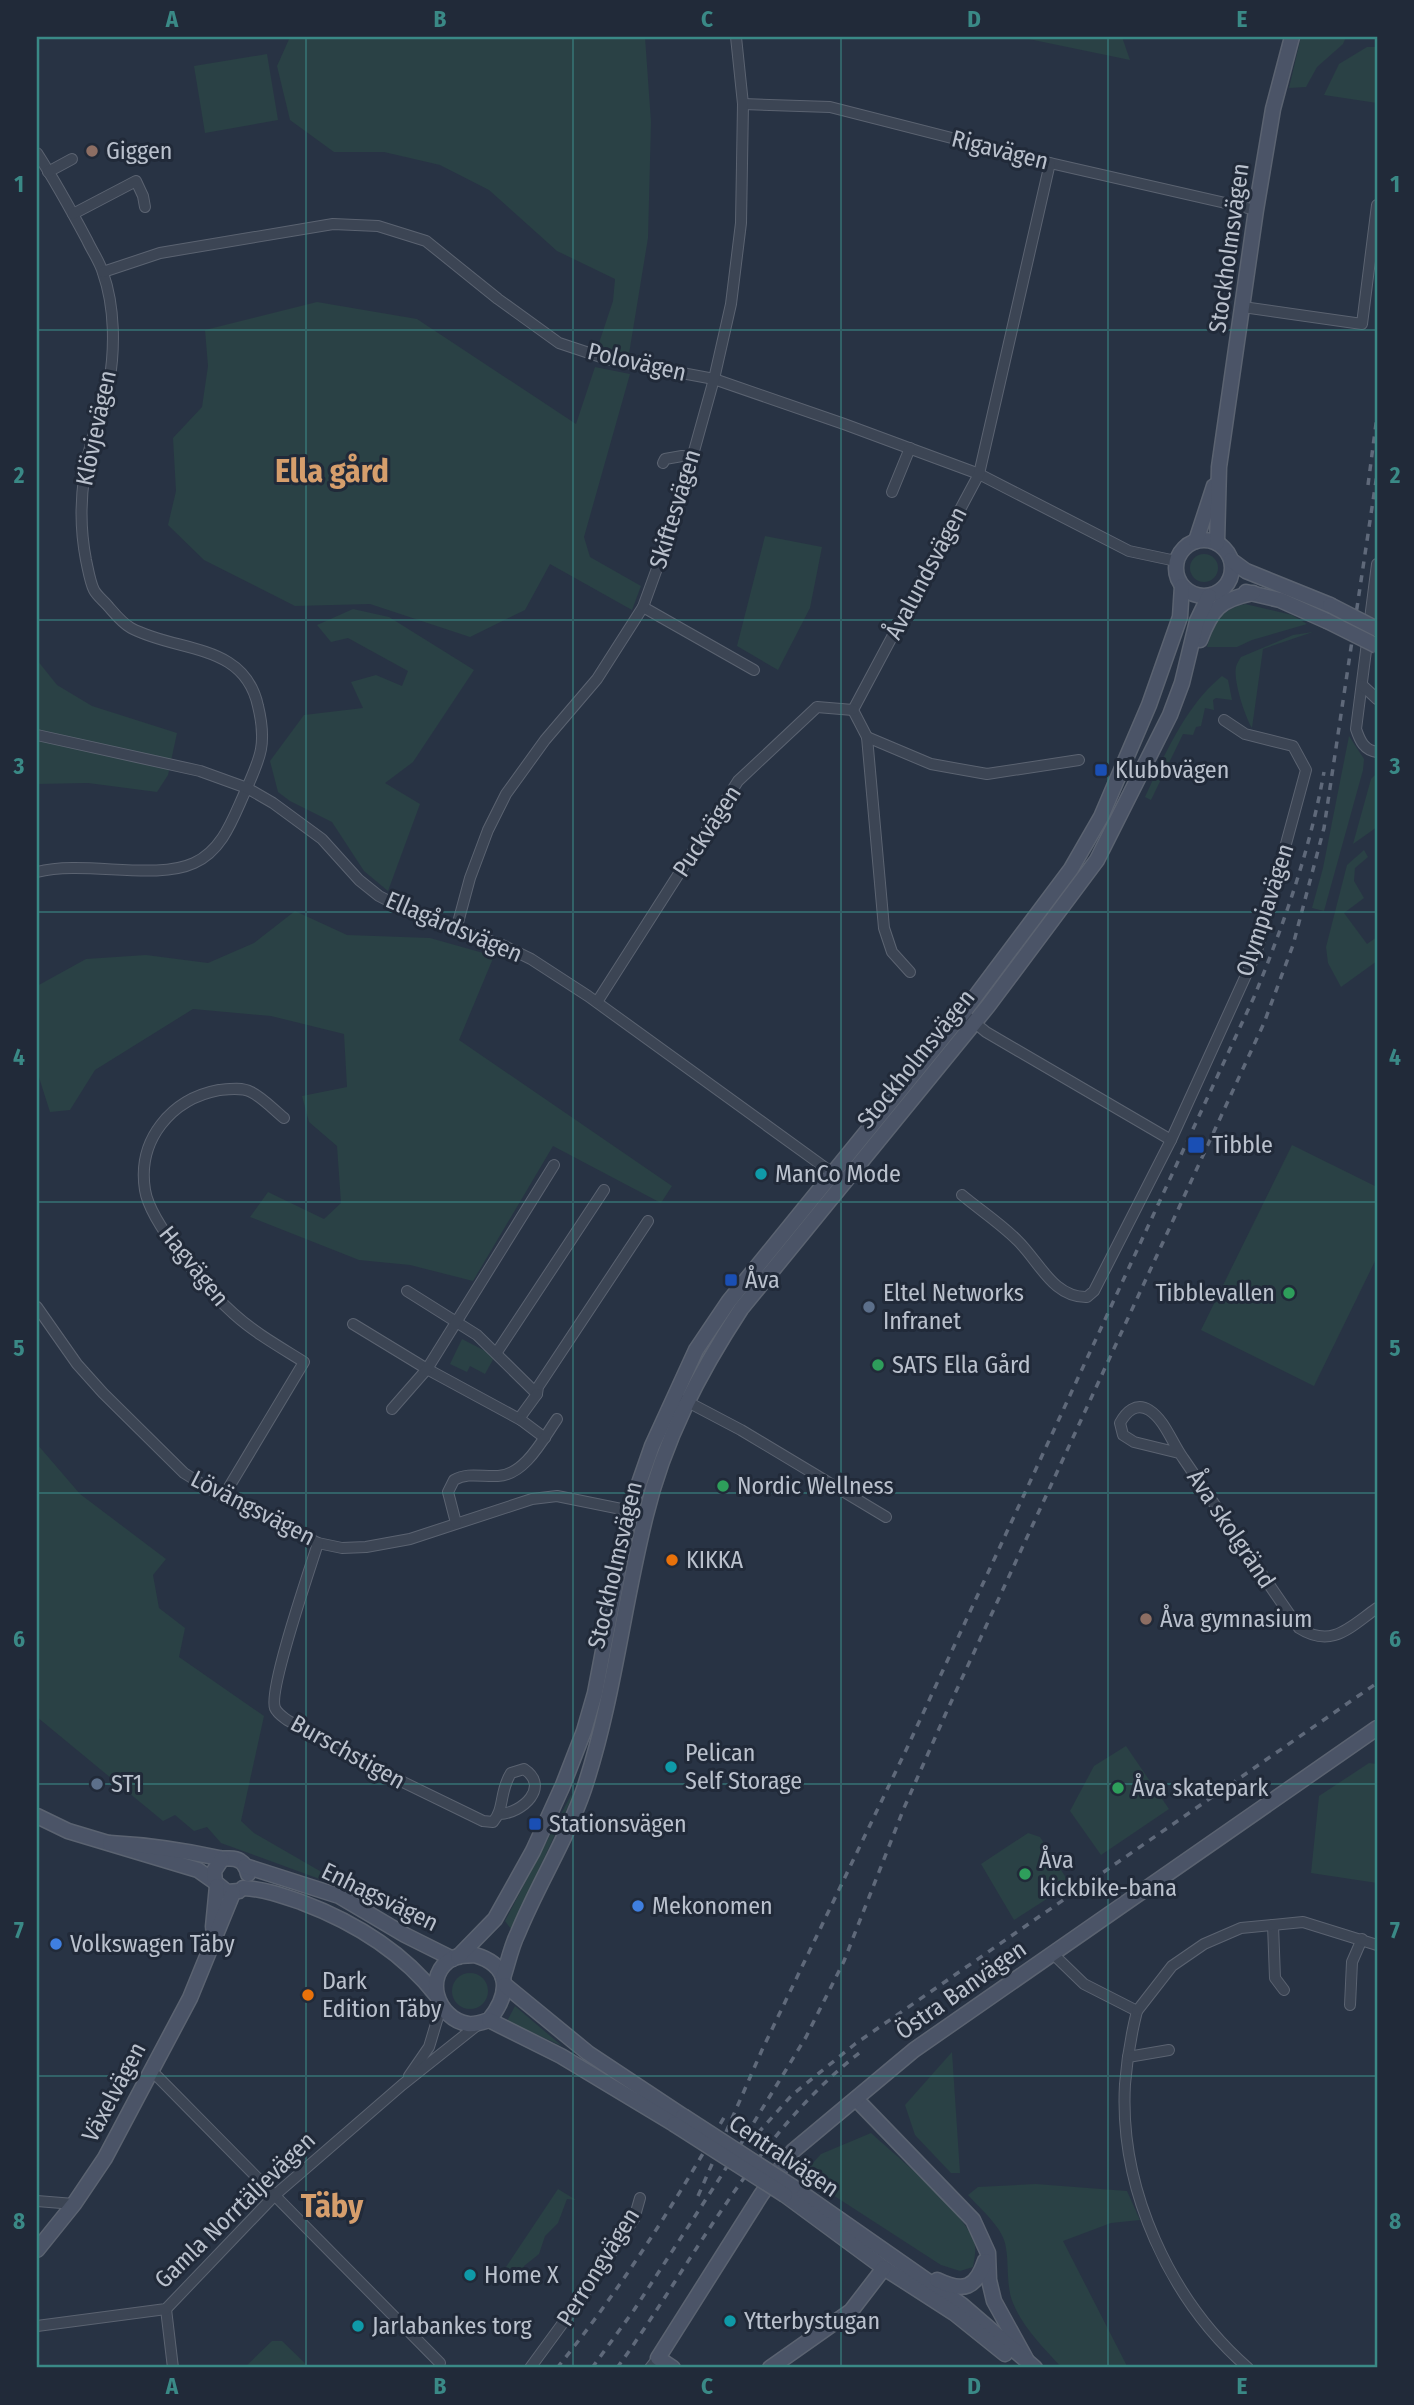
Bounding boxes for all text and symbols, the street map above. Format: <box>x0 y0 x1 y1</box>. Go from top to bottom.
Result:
text: A <box>165 5 179 33</box>
text: B <box>434 5 447 33</box>
text: C <box>701 5 713 33</box>
text: D <box>967 5 981 33</box>
text: E <box>1237 5 1248 33</box>
street label: Rigavägen <box>949 124 1051 176</box>
place label: Giggen <box>106 137 172 165</box>
marker: Giggen <box>84 143 100 159</box>
street label: Stockholmsvägen <box>1203 162 1255 334</box>
text: 1 <box>14 170 24 198</box>
text: 1 <box>1390 170 1400 198</box>
street label: Polovägen <box>585 337 689 387</box>
street label: Klövjevägen <box>70 368 122 488</box>
street label: Skiftesvägen <box>644 446 706 572</box>
district label: Ella gård <box>275 452 389 490</box>
text: 2 <box>13 461 25 489</box>
text: 2 <box>1389 461 1401 489</box>
street label: Åvalundsvägen <box>878 501 973 644</box>
text: 3 <box>13 752 25 780</box>
text: 3 <box>1389 752 1401 780</box>
place label: Klubbvägen <box>1115 756 1229 784</box>
marker: Klubbvägen <box>1093 762 1109 778</box>
street label: Puckvägen <box>667 780 747 882</box>
street label: Olympiavägen <box>1230 840 1300 980</box>
street label: Ellagårdsvägen <box>382 886 526 968</box>
street label: Stockholmsvägen <box>851 984 981 1134</box>
text: 4 <box>13 1043 25 1071</box>
text: 4 <box>1389 1043 1401 1071</box>
place label: Tibble <box>1212 1131 1273 1159</box>
marker: Tibble <box>1186 1135 1206 1155</box>
place label: ManCo Mode <box>775 1160 901 1188</box>
marker: ManCo Mode <box>753 1166 769 1182</box>
street label: Hagvägen <box>153 1220 235 1312</box>
place label: Åva <box>745 1265 780 1294</box>
marker: Åva <box>723 1272 739 1288</box>
place label: Eltel Networks Infranet <box>883 1279 1024 1335</box>
place label: Tibblevallen <box>1155 1279 1275 1307</box>
marker: Tibblevallen <box>1281 1285 1297 1301</box>
marker: Eltel Networks Infranet <box>861 1299 877 1315</box>
text: 5 <box>13 1334 25 1362</box>
text: 5 <box>1389 1334 1401 1362</box>
place label: SATS Ella Gård <box>892 1351 1031 1379</box>
marker: SATS Ella Gård <box>870 1357 886 1373</box>
street label: Åva skolgränd <box>1181 1464 1282 1594</box>
street label: Lövängsvägen <box>186 1465 320 1551</box>
place label: Nordic Wellness <box>737 1472 894 1500</box>
marker: Nordic Wellness <box>715 1478 731 1494</box>
street label: Stockholmsvägen <box>582 1479 648 1651</box>
place label: KIKKA <box>686 1546 743 1574</box>
marker: KIKKA <box>664 1552 680 1568</box>
place label: Åva gymnasium <box>1160 1604 1312 1633</box>
marker: Åva gymnasium <box>1138 1611 1154 1627</box>
text: 6 <box>13 1625 25 1653</box>
text: 6 <box>1389 1625 1401 1653</box>
street label: Burschstigen <box>286 1709 410 1795</box>
place label: Pelican Self Storage <box>685 1739 802 1795</box>
marker: Pelican Self Storage <box>663 1759 679 1775</box>
place label: ST1 <box>111 1770 142 1798</box>
place label: Åva skatepark <box>1132 1773 1269 1802</box>
marker: ST1 <box>89 1776 105 1792</box>
marker: Åva skatepark <box>1110 1780 1126 1796</box>
place label: Stationsvägen <box>549 1810 687 1838</box>
marker: Stationsvägen <box>527 1816 543 1832</box>
place label: Åva kickbike-bana <box>1039 1845 1177 1902</box>
street label: Enhagsvägen <box>317 1857 443 1937</box>
marker: Åva kickbike-bana <box>1017 1866 1033 1882</box>
place label: Mekonomen <box>652 1892 773 1920</box>
marker: Mekonomen <box>630 1898 646 1914</box>
text: 7 <box>14 1916 24 1944</box>
text: 7 <box>1390 1916 1400 1944</box>
place label: Volkswagen Täby <box>70 1930 235 1958</box>
street label: Östra Banvägen <box>890 1935 1032 2045</box>
marker: Volkswagen Täby <box>48 1936 64 1952</box>
place label: Dark Edition Täby <box>322 1967 442 2023</box>
marker: Dark Edition Täby <box>300 1987 316 2003</box>
street label: Växelvägen <box>76 2038 152 2146</box>
street label: Centralvägen <box>724 2109 844 2203</box>
street label: Gamla Norrtäljevägen <box>149 2126 321 2294</box>
district label: Täby <box>301 2187 364 2225</box>
street label: Perrongvägen <box>551 2203 645 2331</box>
text: 8 <box>13 2207 25 2235</box>
text: 8 <box>1389 2207 1401 2235</box>
place label: Home X <box>484 2261 559 2289</box>
marker: Home X <box>462 2267 478 2283</box>
place label: Ytterbystugan <box>744 2307 880 2335</box>
place label: Jarlabankes torg <box>372 2312 532 2340</box>
marker: Ytterbystugan <box>722 2313 738 2329</box>
marker: Jarlabankes torg <box>350 2318 366 2334</box>
text: A <box>165 2372 179 2400</box>
text: B <box>434 2372 447 2400</box>
text: C <box>701 2372 713 2400</box>
text: D <box>967 2372 981 2400</box>
text: E <box>1237 2372 1248 2400</box>

